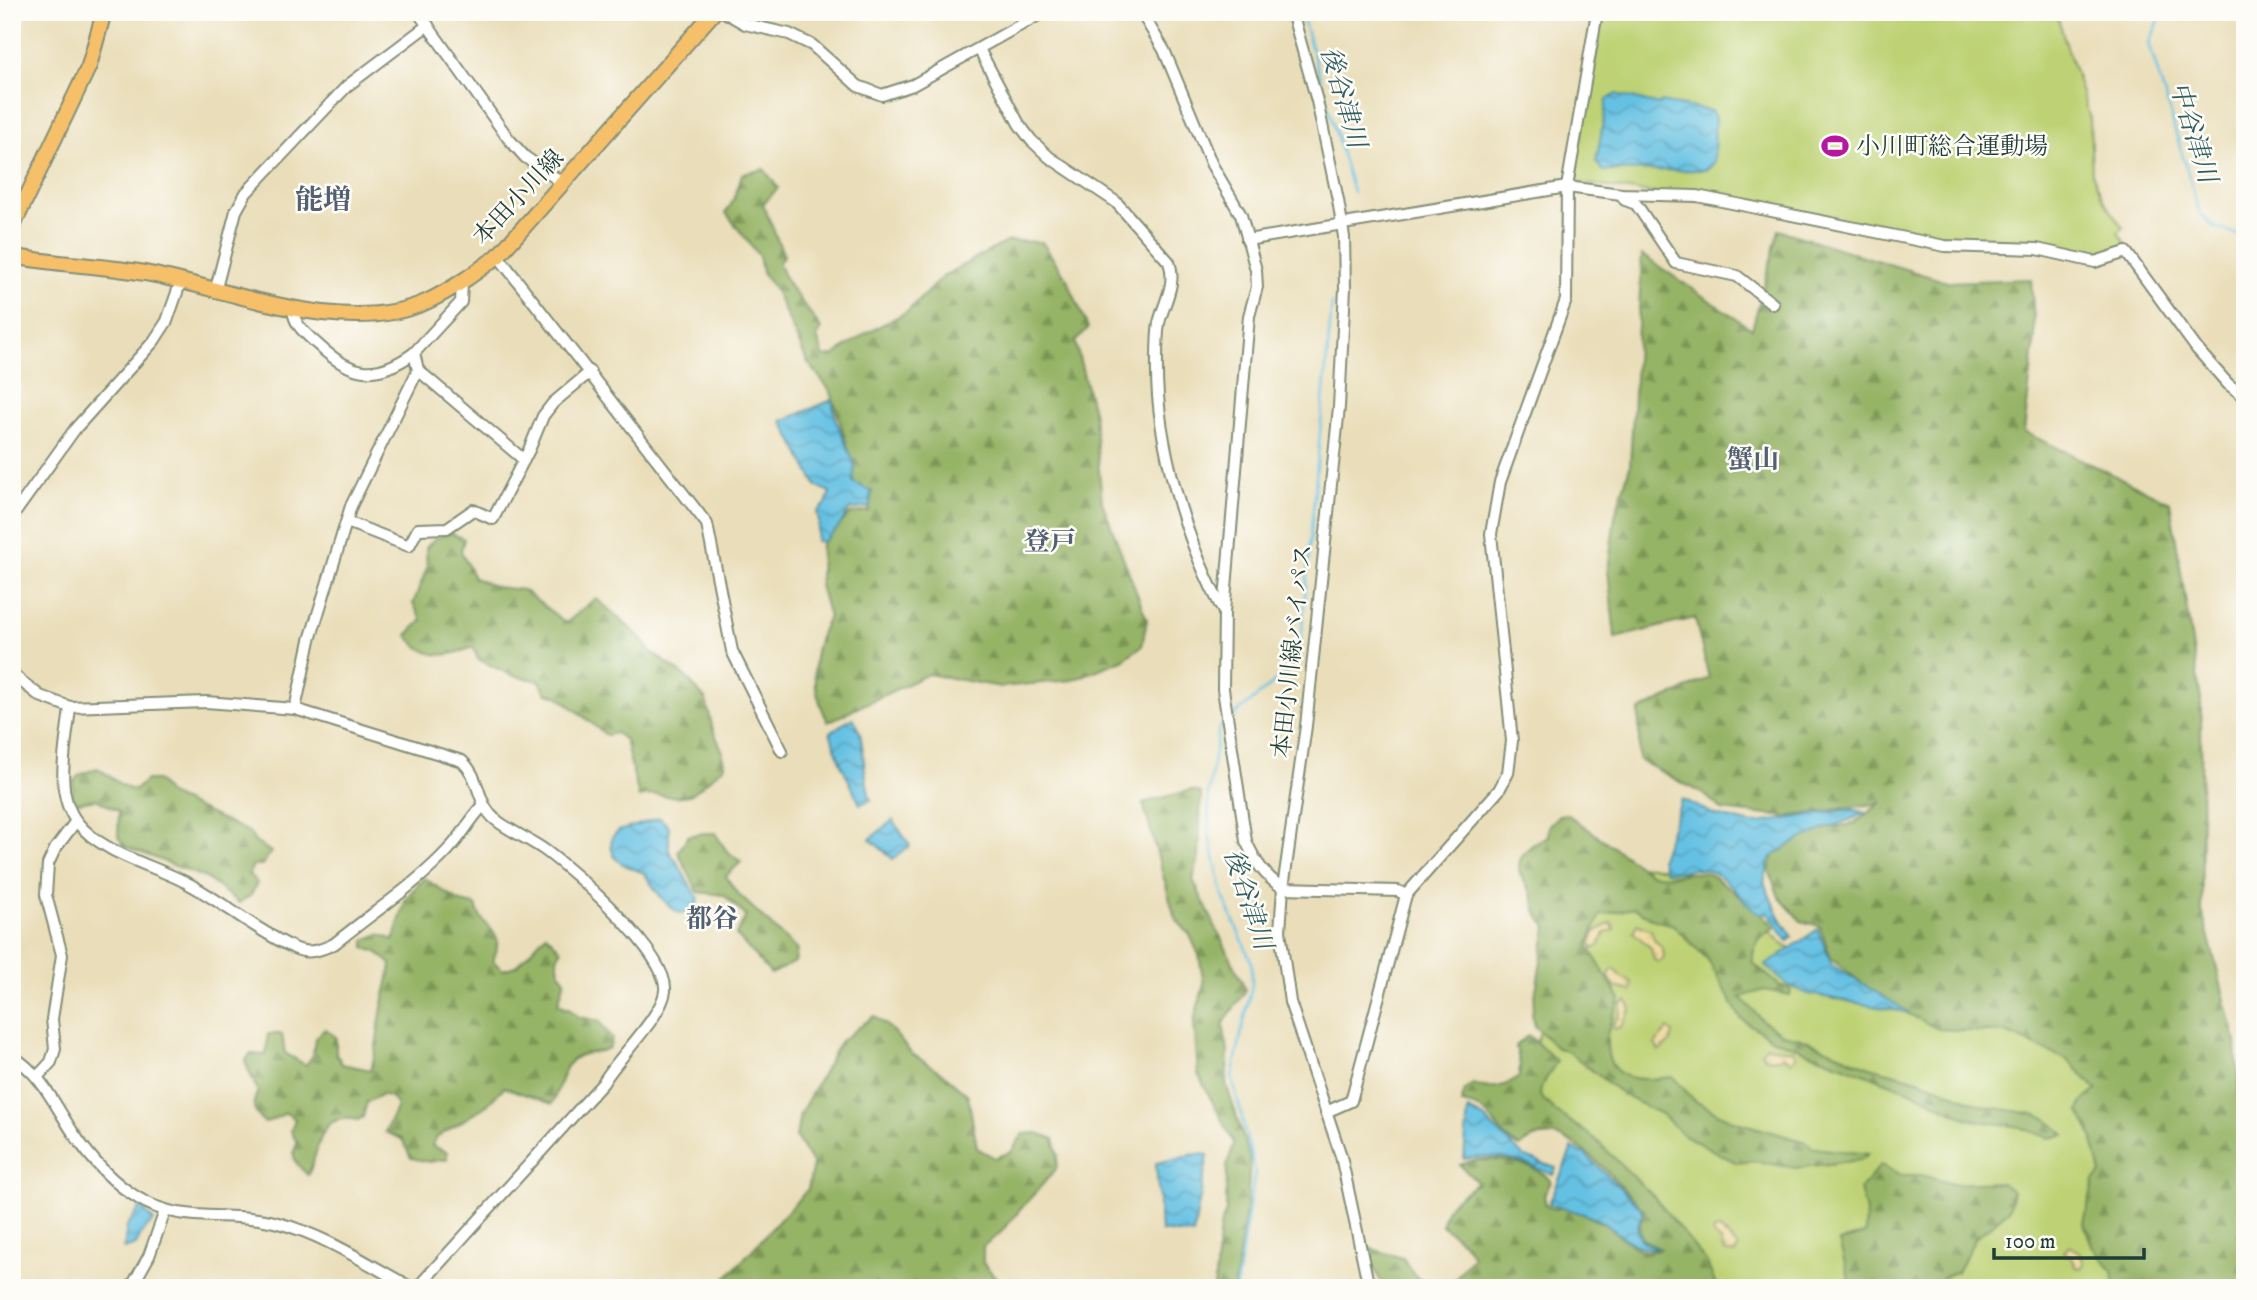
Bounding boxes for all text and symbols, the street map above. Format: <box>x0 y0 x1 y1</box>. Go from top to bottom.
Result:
water label: 後谷津川 <box>1312 43 1374 155</box>
water label: 中谷津川 <box>2162 78 2224 190</box>
sports icon: 小川町総合運動場 <box>1820 131 1850 161</box>
place label: 小川町総合運動場 <box>1856 132 2048 162</box>
street label: 本田小川線 <box>467 144 571 252</box>
district label: 能増 <box>295 183 351 218</box>
district label: 蟹山 <box>1727 444 1779 477</box>
district label: 登戸 <box>1024 526 1076 559</box>
street label: 本田小川線バイパス <box>1267 542 1319 760</box>
water label: 後谷津川 <box>1216 845 1280 957</box>
district label: 都谷 <box>686 903 738 936</box>
scale bar <box>1994 1216 2145 1260</box>
text: 100 m <box>2005 1229 2056 1255</box>

